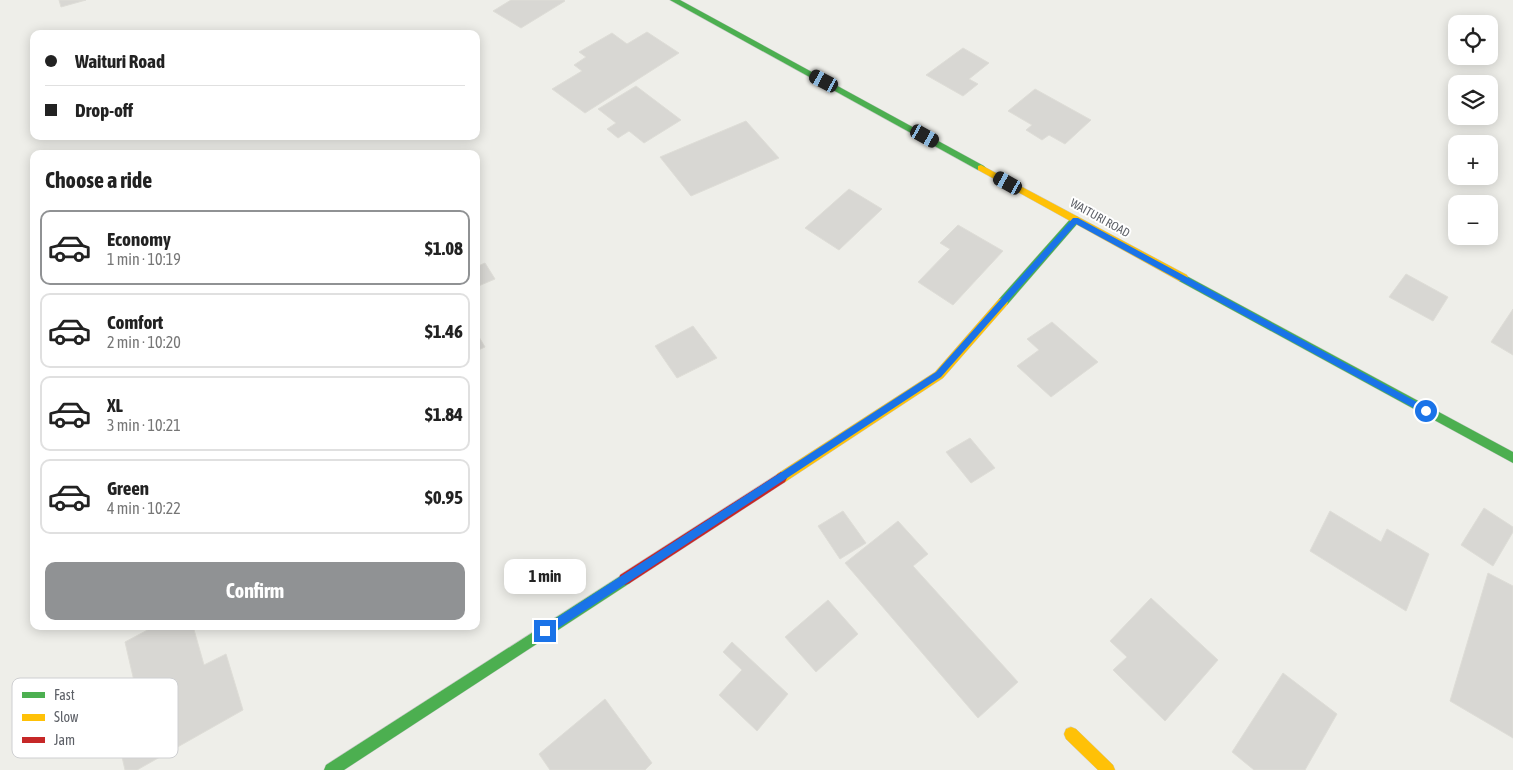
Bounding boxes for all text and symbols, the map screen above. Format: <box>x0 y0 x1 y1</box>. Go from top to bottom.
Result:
map controls <box>1448 15 1498 245</box>
button: locate <box>1448 15 1498 65</box>
text: Waituri Road <box>75 50 165 72</box>
car <box>807 67 840 95</box>
button: layers <box>1448 75 1498 125</box>
text: Drop-off <box>75 99 133 121</box>
car <box>908 122 941 150</box>
button: + <box>1448 135 1498 185</box>
text: Choose a ride <box>45 167 152 193</box>
car <box>991 169 1024 197</box>
button: − <box>1448 195 1498 245</box>
street label: WAITURI ROAD <box>1068 196 1132 240</box>
icon: car <box>47 225 92 270</box>
text: Economy <box>107 228 171 250</box>
text: $1.08 <box>425 237 463 259</box>
text: 1 min · 10:19 <box>107 250 181 268</box>
icon: car <box>47 308 92 353</box>
text: Comfort <box>107 311 163 333</box>
text: $1.46 <box>425 320 463 342</box>
text: 2 min · 10:20 <box>107 333 181 351</box>
icon: car <box>47 391 92 436</box>
text: XL <box>107 394 123 416</box>
route start <box>1415 400 1437 422</box>
text: $1.84 <box>425 403 463 425</box>
text: 3 min · 10:21 <box>107 416 181 434</box>
icon: car <box>47 474 92 519</box>
text: Green <box>107 477 149 499</box>
text: $0.95 <box>425 486 463 508</box>
text: 4 min · 10:22 <box>107 499 181 517</box>
callout: 1 min <box>504 558 586 594</box>
button: Confirm <box>45 562 465 620</box>
text: 1 min <box>529 567 561 585</box>
route end <box>534 620 556 642</box>
legend <box>12 678 178 758</box>
text: Fast <box>54 687 75 703</box>
text: Slow <box>54 709 79 725</box>
text: Jam <box>54 732 75 748</box>

